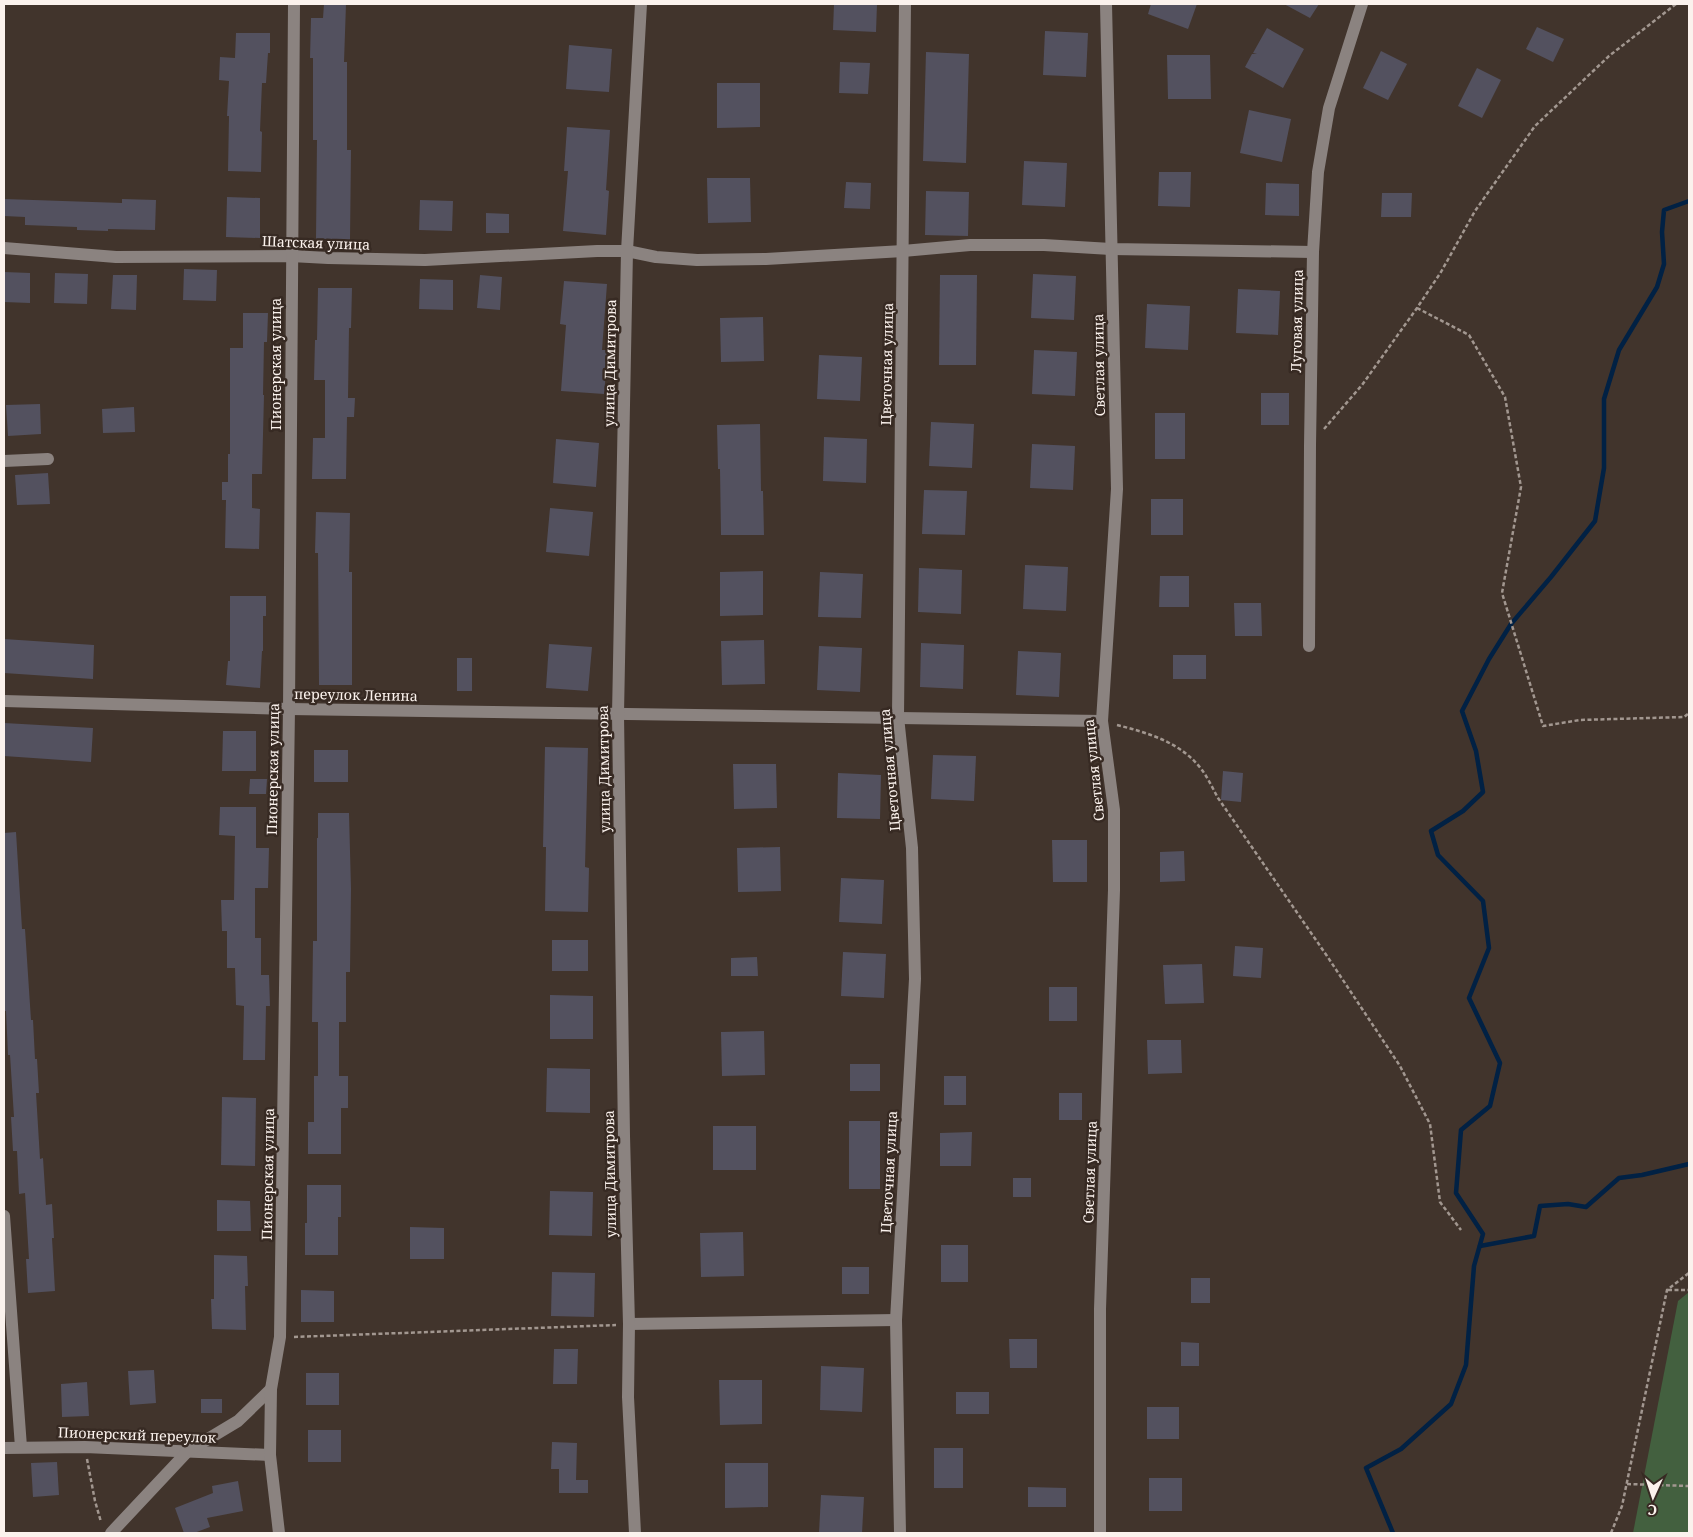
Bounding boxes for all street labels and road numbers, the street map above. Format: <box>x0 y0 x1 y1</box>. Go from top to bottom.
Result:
street label: Шатская улица <box>262 231 371 254</box>
street label: Луговая улица <box>1286 269 1307 373</box>
street label: Пионерская улица <box>266 298 285 430</box>
street label: улица Димитрова <box>599 299 620 427</box>
street label: Цветочная улица <box>876 302 897 426</box>
street label: Светлая улица <box>1088 314 1109 416</box>
street label: переулок Ленина <box>294 684 418 705</box>
street label: Пионерская улица <box>262 703 283 835</box>
street label: улица Димитрова <box>593 705 614 833</box>
street label: Цветочная улица <box>875 708 904 832</box>
street label: Светлая улица <box>1079 718 1108 822</box>
street label: Пионерская улица <box>257 1108 278 1240</box>
street label: улица Димитрова <box>599 1110 620 1238</box>
street label: Цветочная улица <box>876 1110 901 1234</box>
street label: Светлая улица <box>1078 1120 1101 1224</box>
street label: Пионерский переулок <box>58 1422 217 1447</box>

